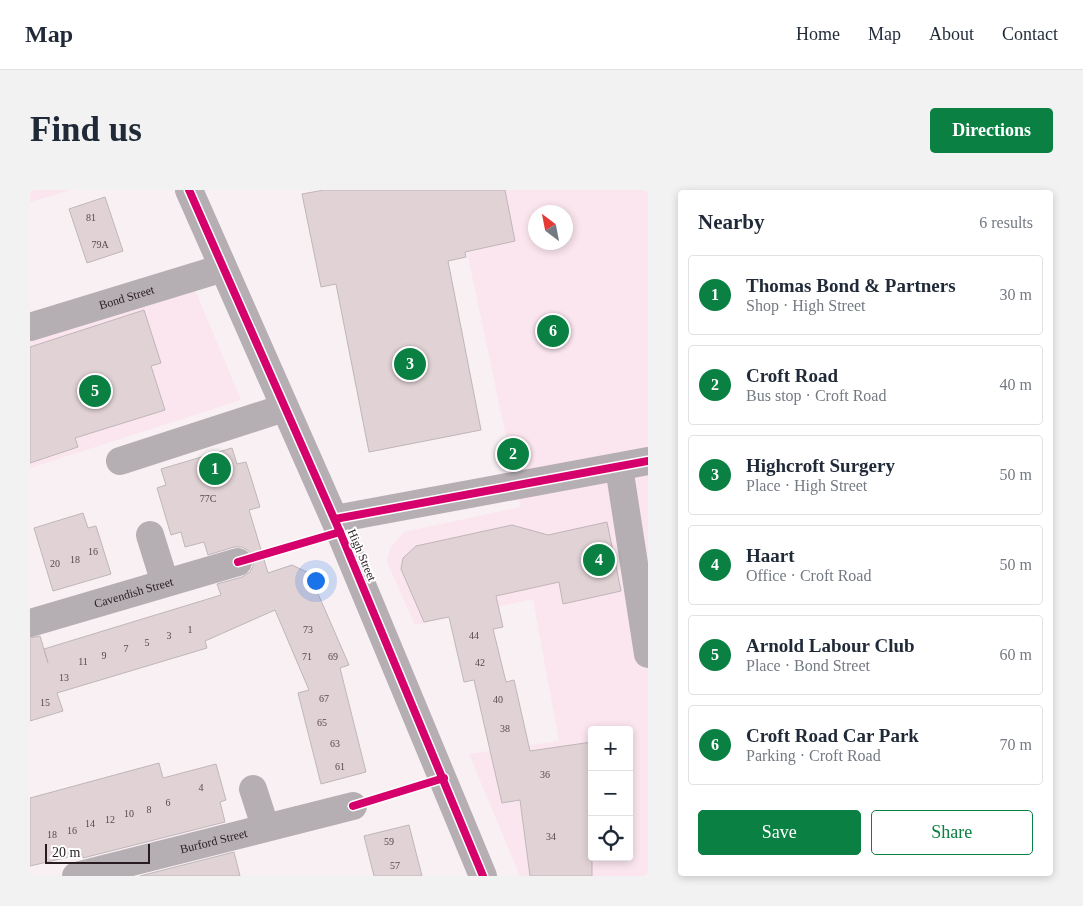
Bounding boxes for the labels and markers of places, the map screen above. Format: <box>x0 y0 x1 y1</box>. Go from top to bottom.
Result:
pin: 6 <box>537 312 569 350</box>
pin: 3 <box>394 345 426 383</box>
pin: 5 <box>79 372 111 410</box>
pin: 2 <box>497 435 529 473</box>
pin: 1 <box>199 450 231 488</box>
pin: 4 <box>583 541 615 579</box>

